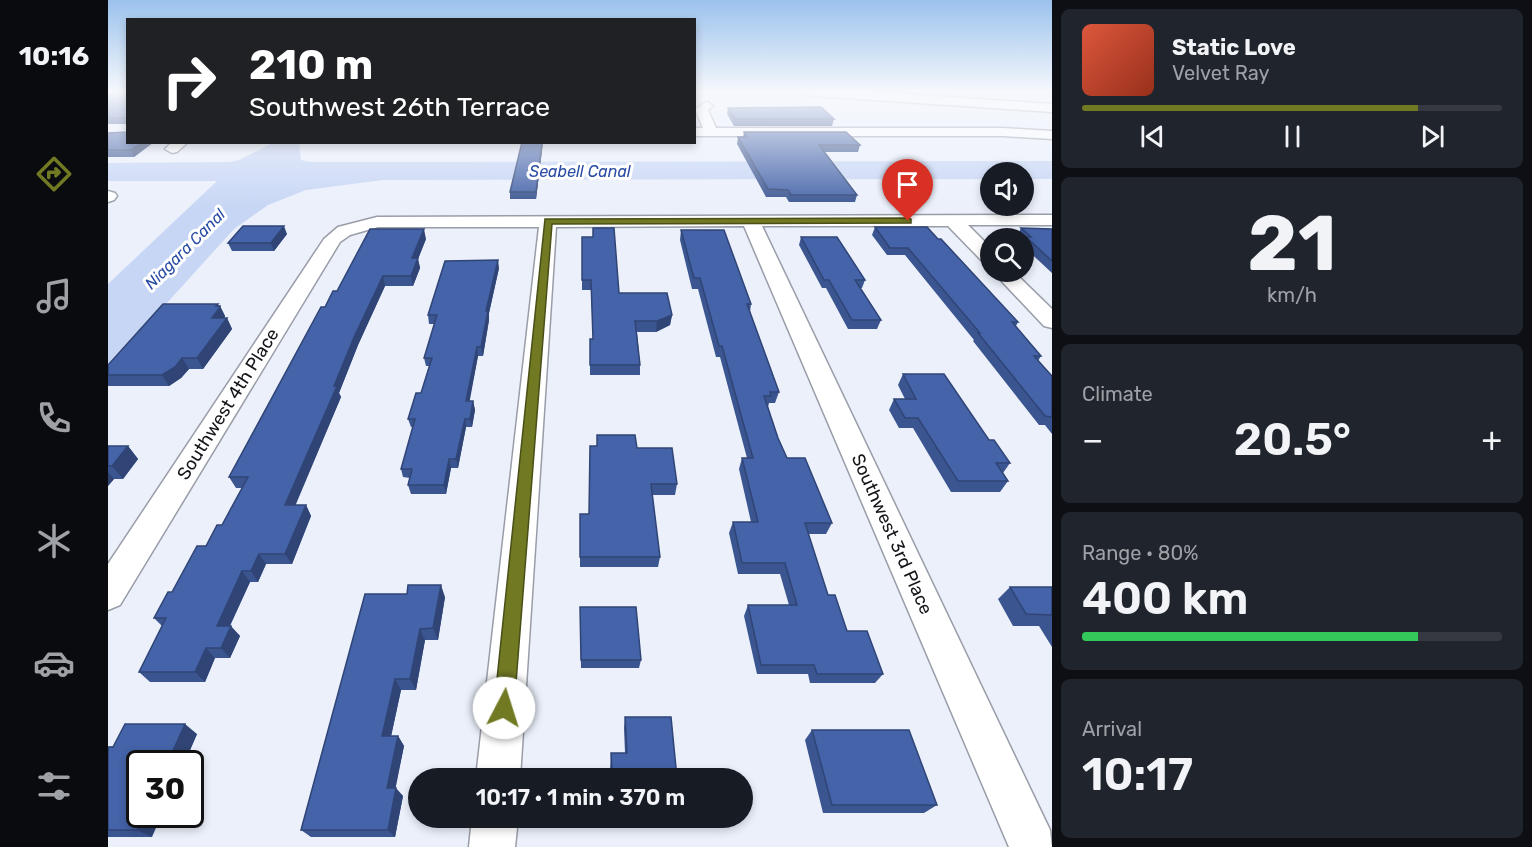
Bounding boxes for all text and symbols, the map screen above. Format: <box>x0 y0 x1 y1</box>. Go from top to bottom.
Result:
text: Static Love <box>1172 34 1296 61</box>
text: 10:16 <box>19 40 89 72</box>
text: 210 m <box>249 40 373 90</box>
icon: right <box>150 42 228 120</box>
text: Velvet Ray <box>1172 61 1270 85</box>
text: Southwest 26th Terrace <box>249 91 550 123</box>
icon: previous <box>1136 120 1169 153</box>
icon: pause <box>1276 120 1309 153</box>
icon: next <box>1416 120 1449 153</box>
icon: directions <box>33 153 75 195</box>
pin <box>882 159 933 221</box>
water label: Seabell Canal <box>529 162 632 181</box>
map controls <box>980 162 1034 282</box>
button: sound <box>980 162 1034 216</box>
icon: arrive <box>891 168 924 201</box>
text: 21 <box>1247 197 1337 290</box>
water label: Niagara Canal <box>141 204 230 293</box>
button: search <box>980 228 1034 282</box>
icon: music <box>33 275 75 317</box>
text: km/h <box>1267 283 1317 307</box>
street label: Southwest 4th Place <box>172 324 284 484</box>
text: Climate <box>1082 382 1153 406</box>
icon: phone <box>33 397 75 439</box>
text: 20.5° <box>1234 413 1351 466</box>
text: − <box>1082 420 1103 459</box>
text: + <box>1481 420 1502 459</box>
street label: Southwest 3rd Place <box>847 450 937 618</box>
icon: climate <box>33 520 75 562</box>
text: Range · 80% <box>1082 541 1198 565</box>
text: 400 km <box>1082 572 1249 625</box>
icon: car <box>33 642 75 684</box>
position arrow <box>472 676 536 740</box>
text: Arrival <box>1082 717 1142 741</box>
text: 10:17 <box>1082 748 1193 801</box>
speed limit sign: 30 <box>126 750 204 828</box>
icon: filters <box>33 765 75 807</box>
text: 10:17 · 1 min · 370 m <box>476 784 685 811</box>

